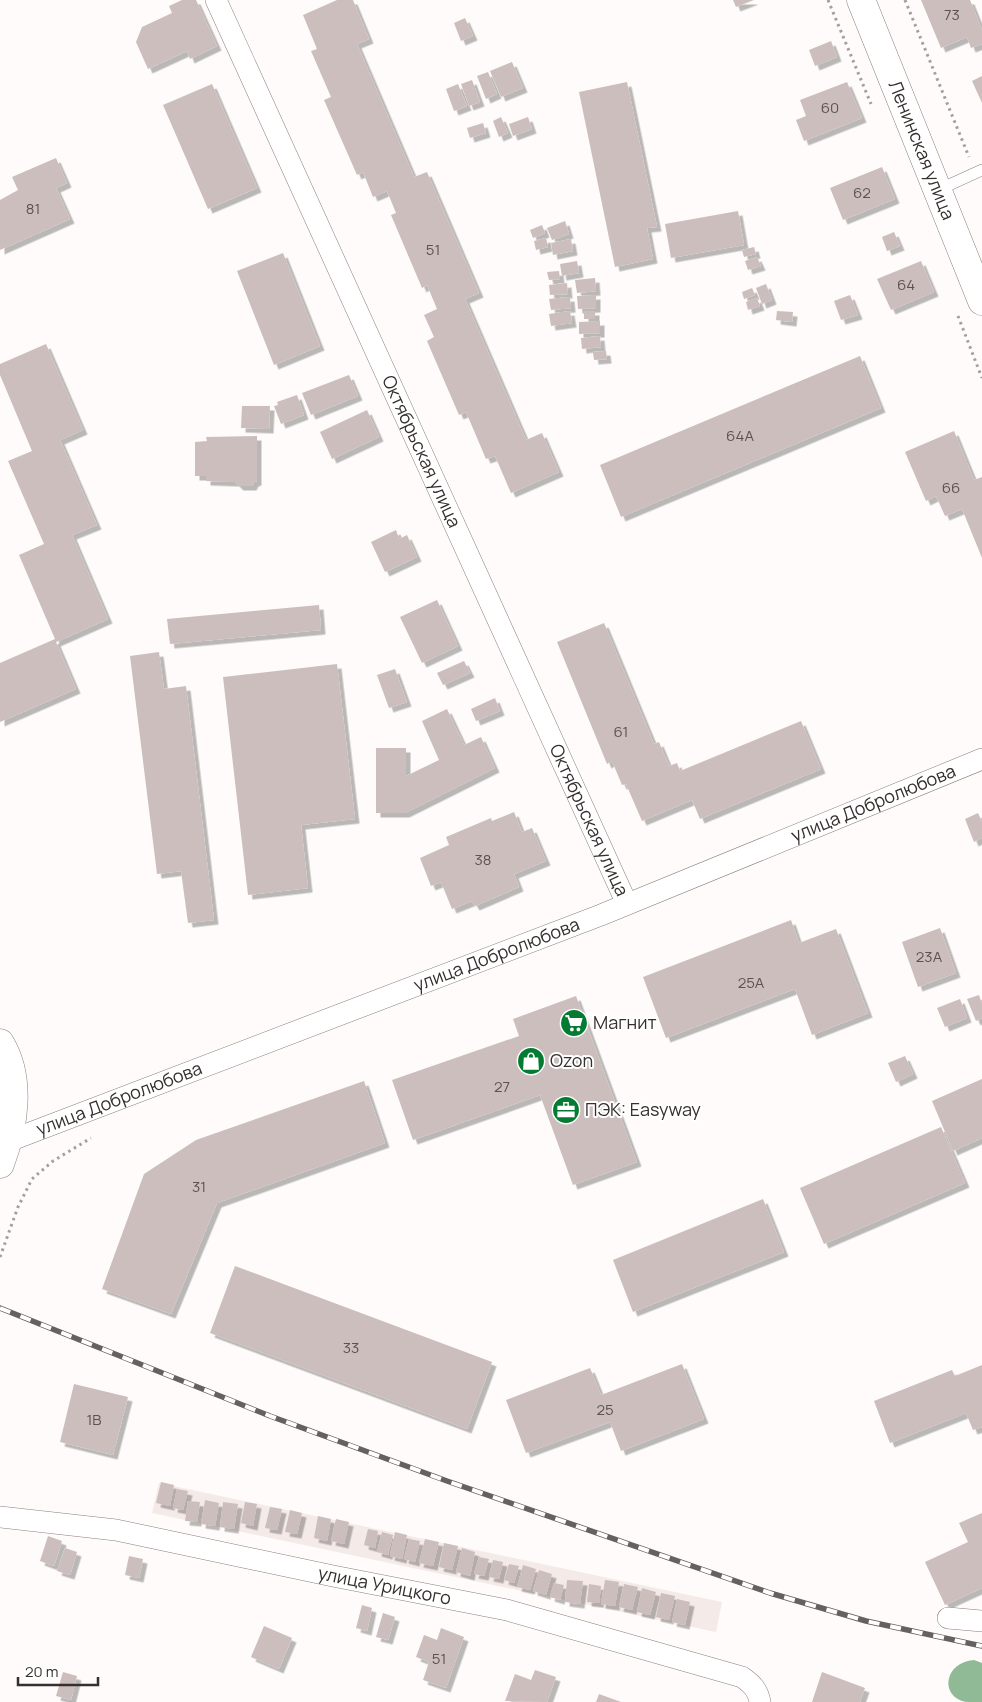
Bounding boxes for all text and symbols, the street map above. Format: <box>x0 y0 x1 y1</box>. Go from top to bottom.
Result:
house number: 73 <box>944 4 960 25</box>
street label: Ленинская улица <box>884 77 961 223</box>
house number: 60 <box>821 97 839 118</box>
house number: 62 <box>853 182 871 203</box>
house number: 81 <box>26 198 40 219</box>
house number: 51 <box>426 239 440 260</box>
house number: 64 <box>897 274 915 295</box>
street label: Октябрьская улица <box>377 371 467 531</box>
house number: 64А <box>726 425 754 446</box>
house number: 66 <box>942 477 960 498</box>
house number: 61 <box>614 721 628 742</box>
street label: Октябрьская улица <box>545 740 635 900</box>
street label: улица Добролюбова <box>787 758 959 847</box>
house number: 38 <box>474 849 492 870</box>
street label: улица Добролюбова <box>410 911 583 996</box>
house number: 23А <box>916 946 943 967</box>
house number: 25А <box>738 972 765 993</box>
supermarket icon: Магнит <box>559 1008 589 1038</box>
place label: Магнит <box>593 1010 657 1034</box>
shop icon: Ozon <box>516 1046 546 1076</box>
place label: Ozon <box>550 1048 593 1072</box>
street label: улица Добролюбова <box>33 1055 205 1141</box>
house number: 27 <box>494 1076 510 1097</box>
office icon: ПЭК: Easyway <box>551 1095 581 1125</box>
place label: ПЭК: Easyway <box>585 1097 701 1121</box>
house number: 31 <box>192 1176 206 1197</box>
house number: 33 <box>343 1337 359 1358</box>
house number: 25 <box>596 1399 614 1420</box>
house number: 1В <box>86 1409 102 1430</box>
street label: улица Урицкого <box>316 1560 453 1610</box>
house number: 51 <box>432 1648 446 1669</box>
scale bar <box>18 1654 98 1686</box>
text: 20 m <box>25 1661 58 1682</box>

